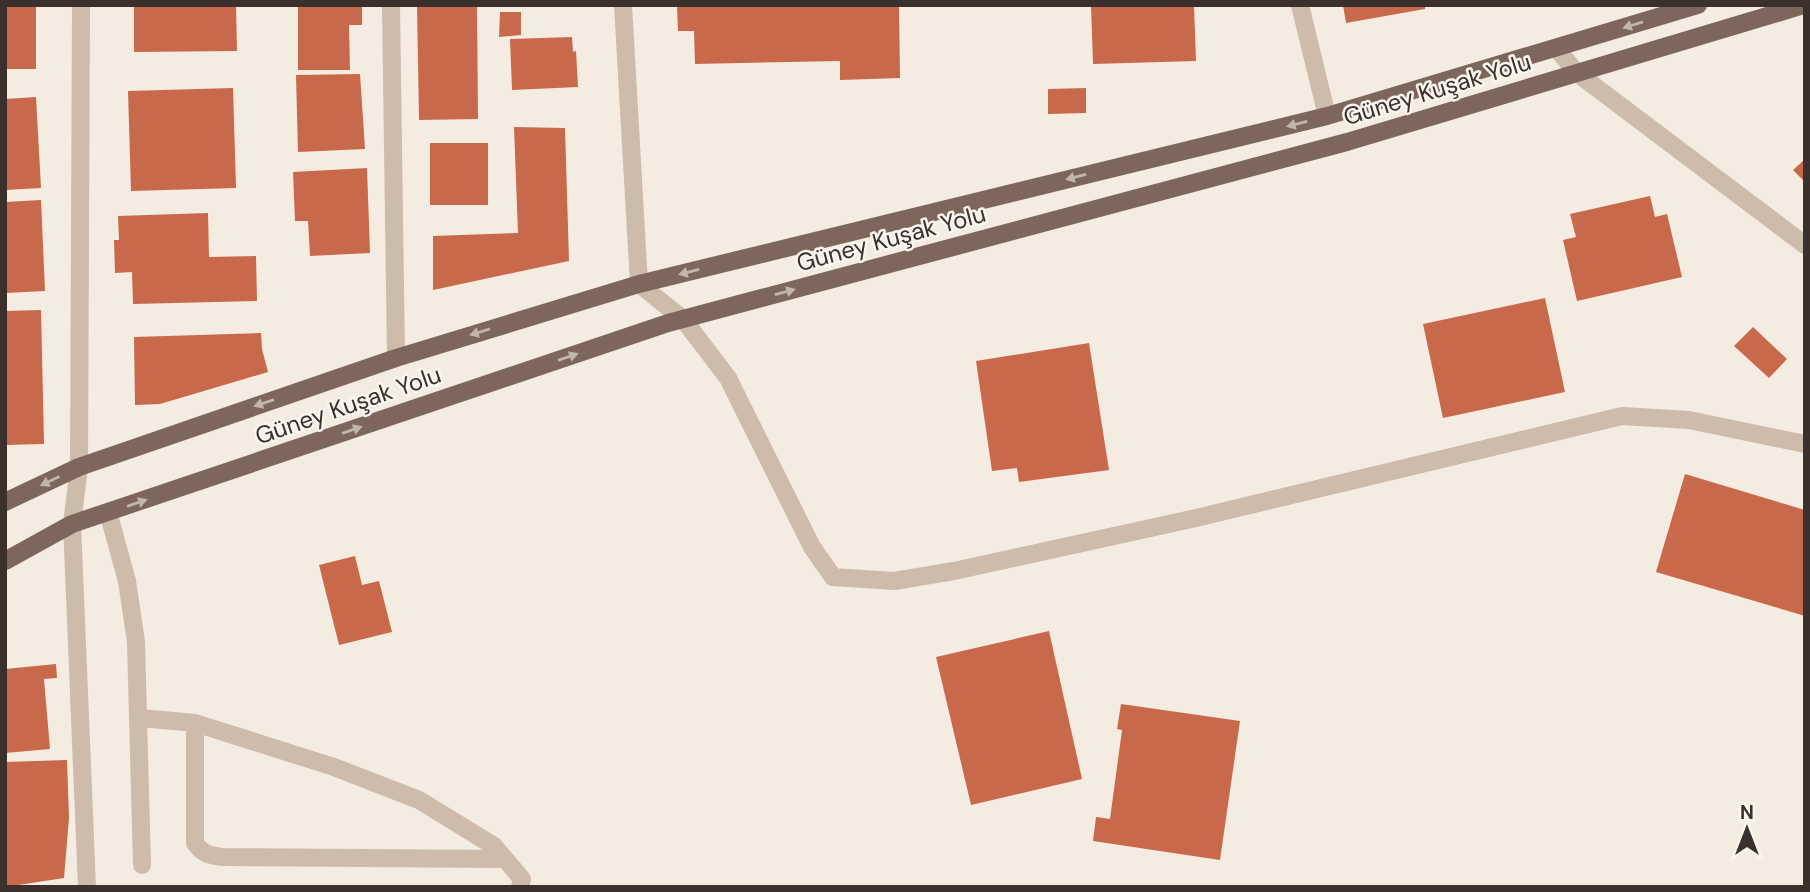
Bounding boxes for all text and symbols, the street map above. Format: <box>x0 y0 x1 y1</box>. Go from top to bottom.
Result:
one-way arrow <box>1622 20 1643 30</box>
street label: Güney Kuşak Yolu <box>1339 46 1535 132</box>
one-way arrow <box>1286 118 1308 129</box>
one-way arrow <box>1065 172 1087 183</box>
street label: Güney Kuşak Yolu <box>793 198 989 278</box>
one-way arrow <box>677 267 699 278</box>
one-way arrow <box>775 286 796 296</box>
one-way arrow <box>469 328 490 338</box>
one-way arrow <box>557 351 578 362</box>
street label: Güney Kuşak Yolu <box>251 359 445 451</box>
one-way arrow <box>253 398 274 409</box>
one-way arrow <box>342 424 363 435</box>
one-way arrow <box>40 475 60 487</box>
one-way arrow <box>126 497 147 508</box>
north arrow <box>1712 794 1782 864</box>
text: N <box>1740 800 1754 825</box>

